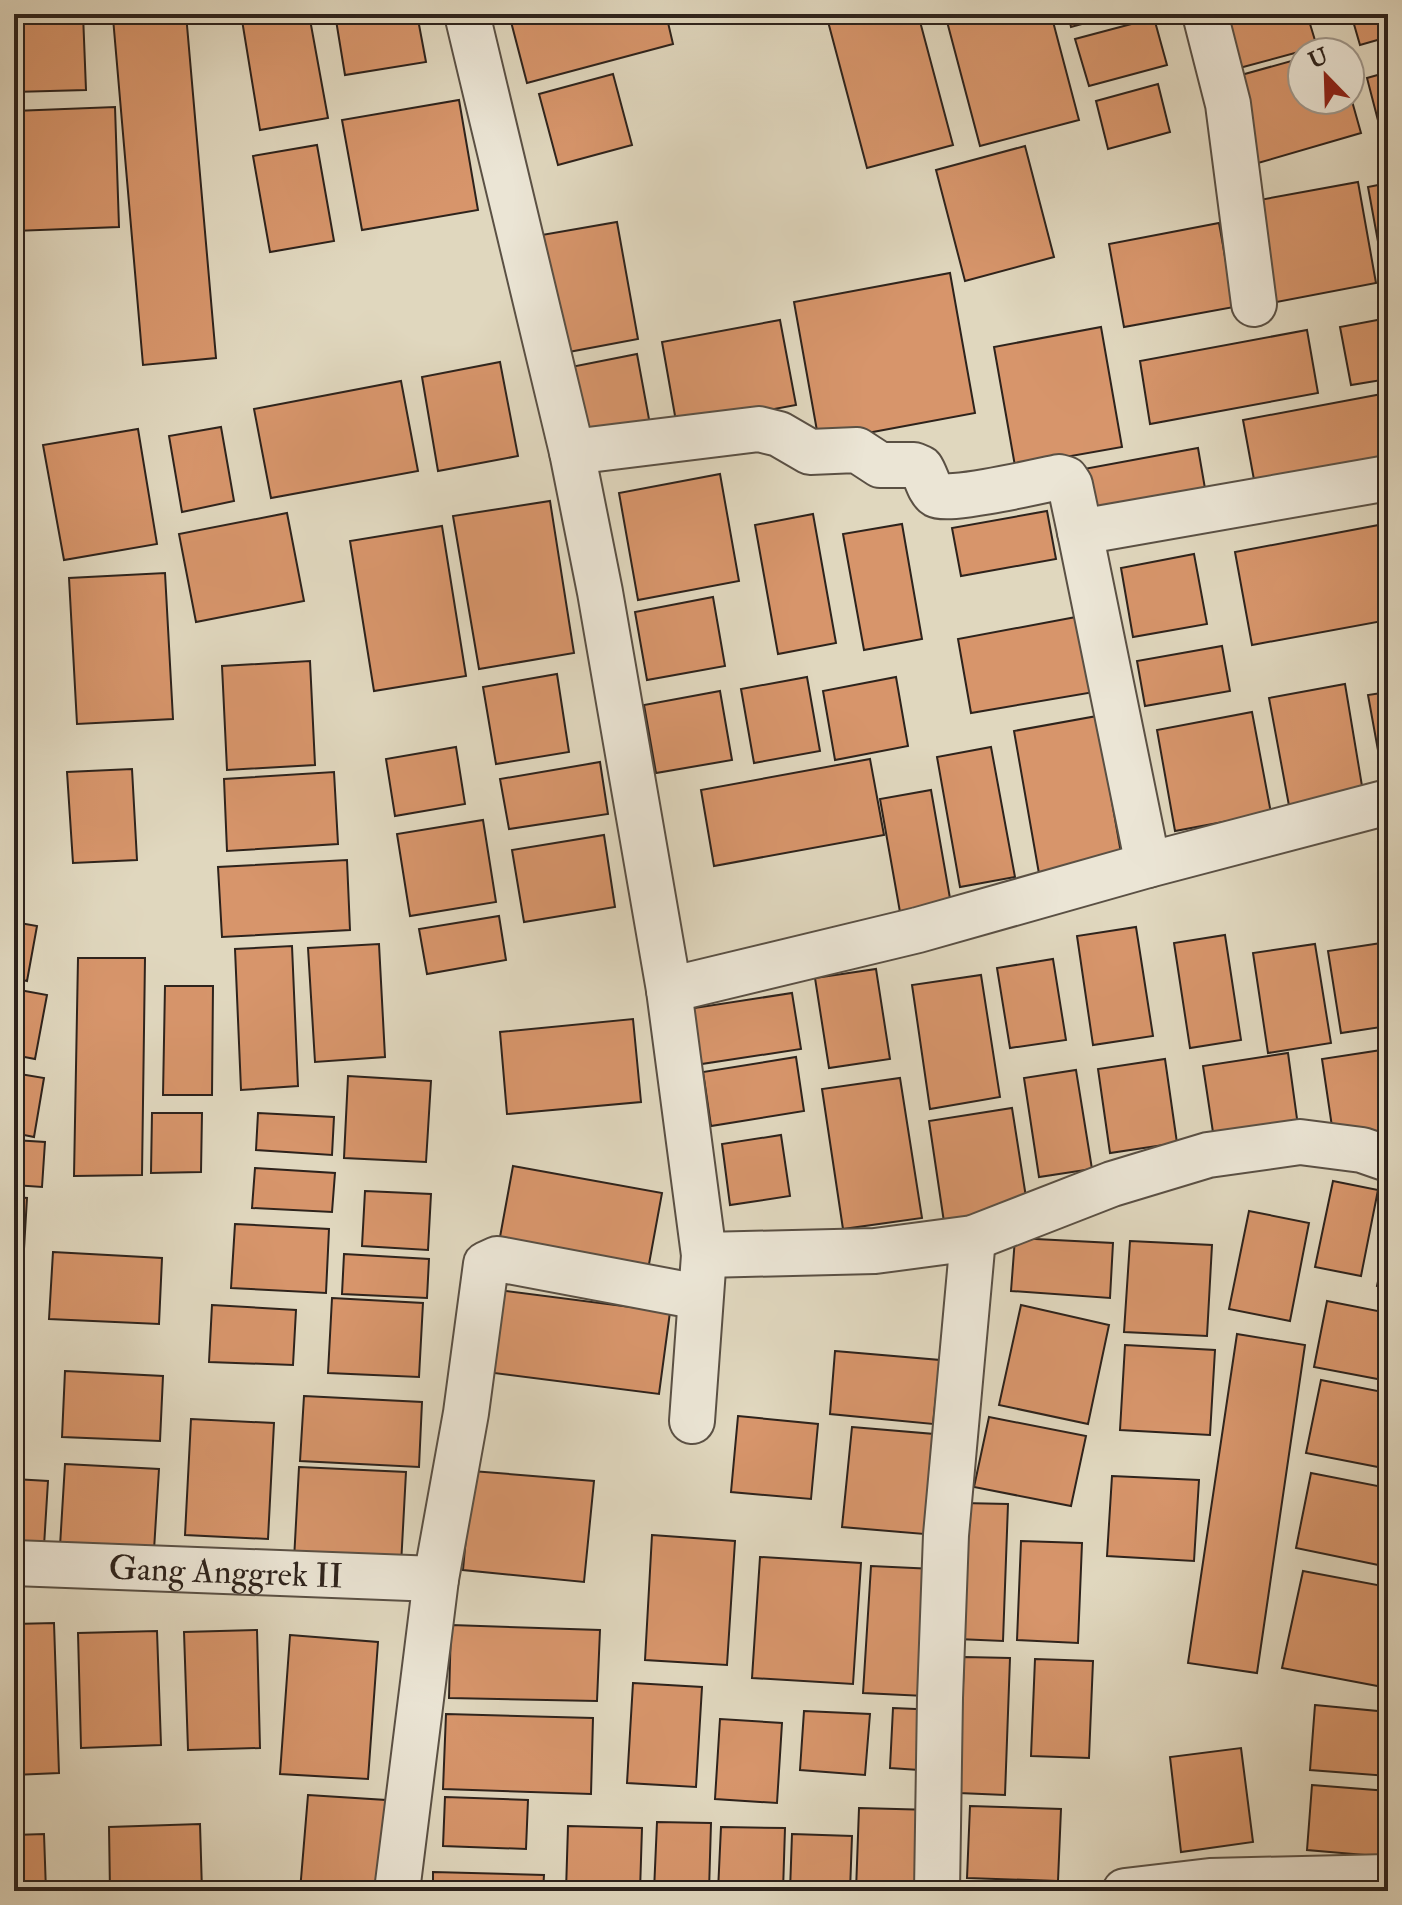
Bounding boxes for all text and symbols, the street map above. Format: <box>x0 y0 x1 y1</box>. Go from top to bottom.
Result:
north arrow <box>1286 36 1366 116</box>
text: U <box>1305 42 1333 75</box>
street label: Gang Anggrek II <box>108 1547 344 1598</box>

